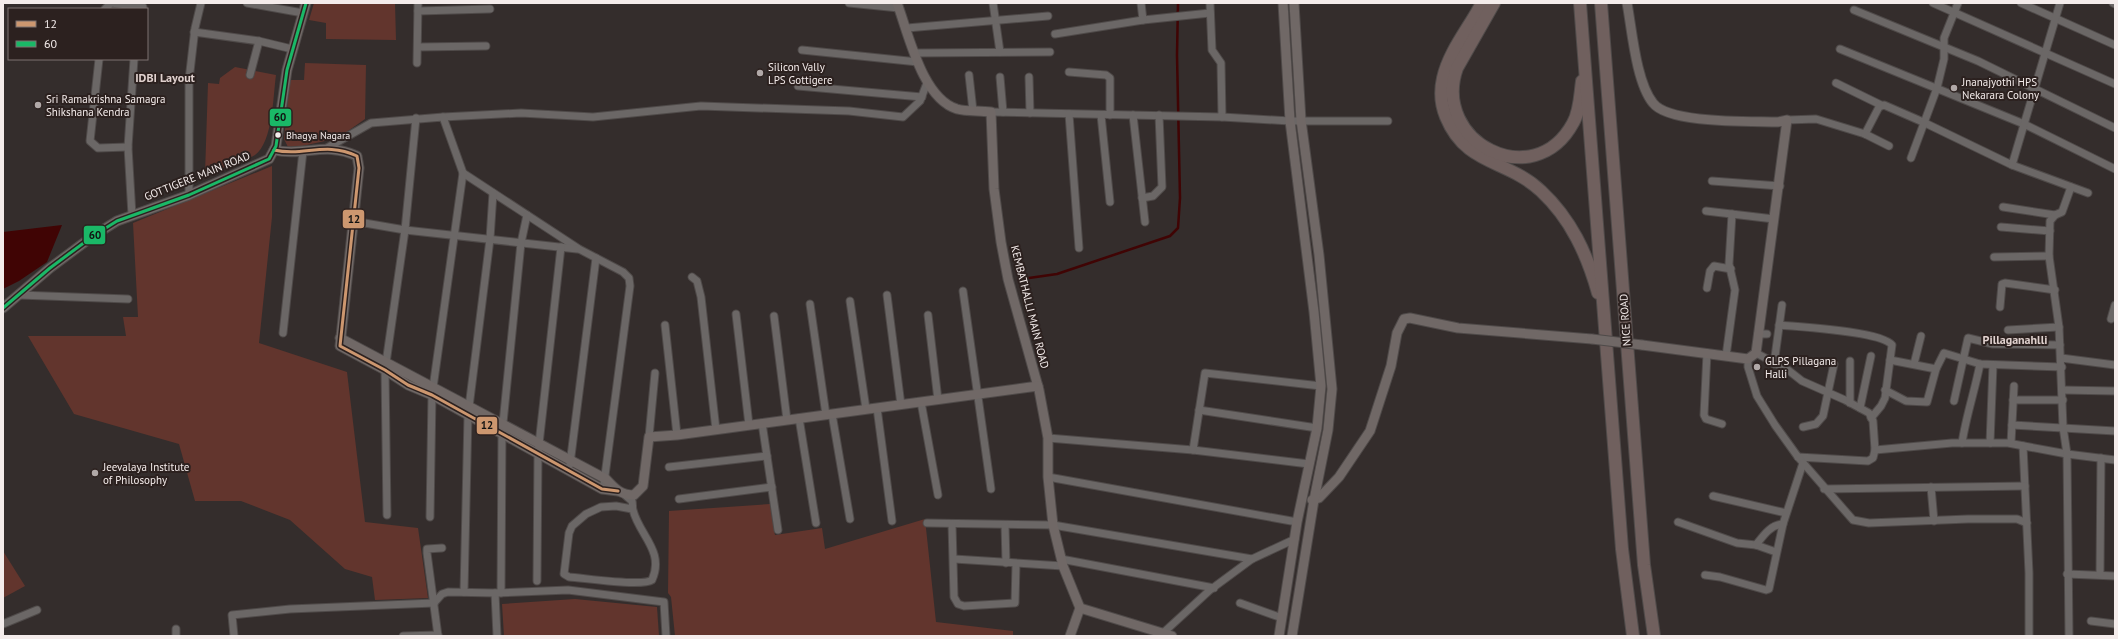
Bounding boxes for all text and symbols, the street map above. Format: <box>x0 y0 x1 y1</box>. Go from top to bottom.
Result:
legend <box>8 8 148 60</box>
text: 12 <box>44 16 57 31</box>
text: 60 <box>44 36 58 51</box>
place label: Silicon Vally LPS Gottigere <box>768 60 833 87</box>
marker: Silicon Vally LPS Gottigere <box>755 68 765 78</box>
district label: IDBI Layout <box>135 70 196 85</box>
place label: Jnanajyothi HPS Nekarara Colony <box>1961 75 2040 102</box>
marker: Jnanajyothi HPS Nekarara Colony <box>1949 83 1959 93</box>
place label: Sri Ramakrishna Samagra Shikshana Kendra <box>46 92 166 119</box>
marker: Sri Ramakrishna Samagra Shikshana Kendra <box>33 100 43 110</box>
line badge: 60 <box>269 108 292 127</box>
text: 60 <box>274 110 286 124</box>
place label: Bhagya Nagara <box>286 129 350 142</box>
marker: Bhagya Nagara <box>273 130 283 140</box>
street label: GOTTIGERE MAIN ROAD <box>142 148 252 204</box>
line badge: 12 <box>342 209 365 229</box>
text: 12 <box>348 212 360 226</box>
line badge: 60 <box>83 225 106 245</box>
text: 60 <box>89 228 101 242</box>
street label: KEMBATHALLI MAIN ROAD <box>1008 244 1052 370</box>
street label: NICE ROAD <box>1616 293 1634 347</box>
district label: Pillaganahlli <box>1983 332 2047 347</box>
place label: GLPS Pillagana Halli <box>1765 354 1836 381</box>
marker: GLPS Pillagana Halli <box>1752 362 1762 372</box>
line badge: 12 <box>476 416 498 435</box>
text: 12 <box>481 418 493 432</box>
place label: Jeevalaya Institute of Philosophy <box>102 460 190 487</box>
marker: Jeevalaya Institute of Philosophy <box>90 468 100 478</box>

